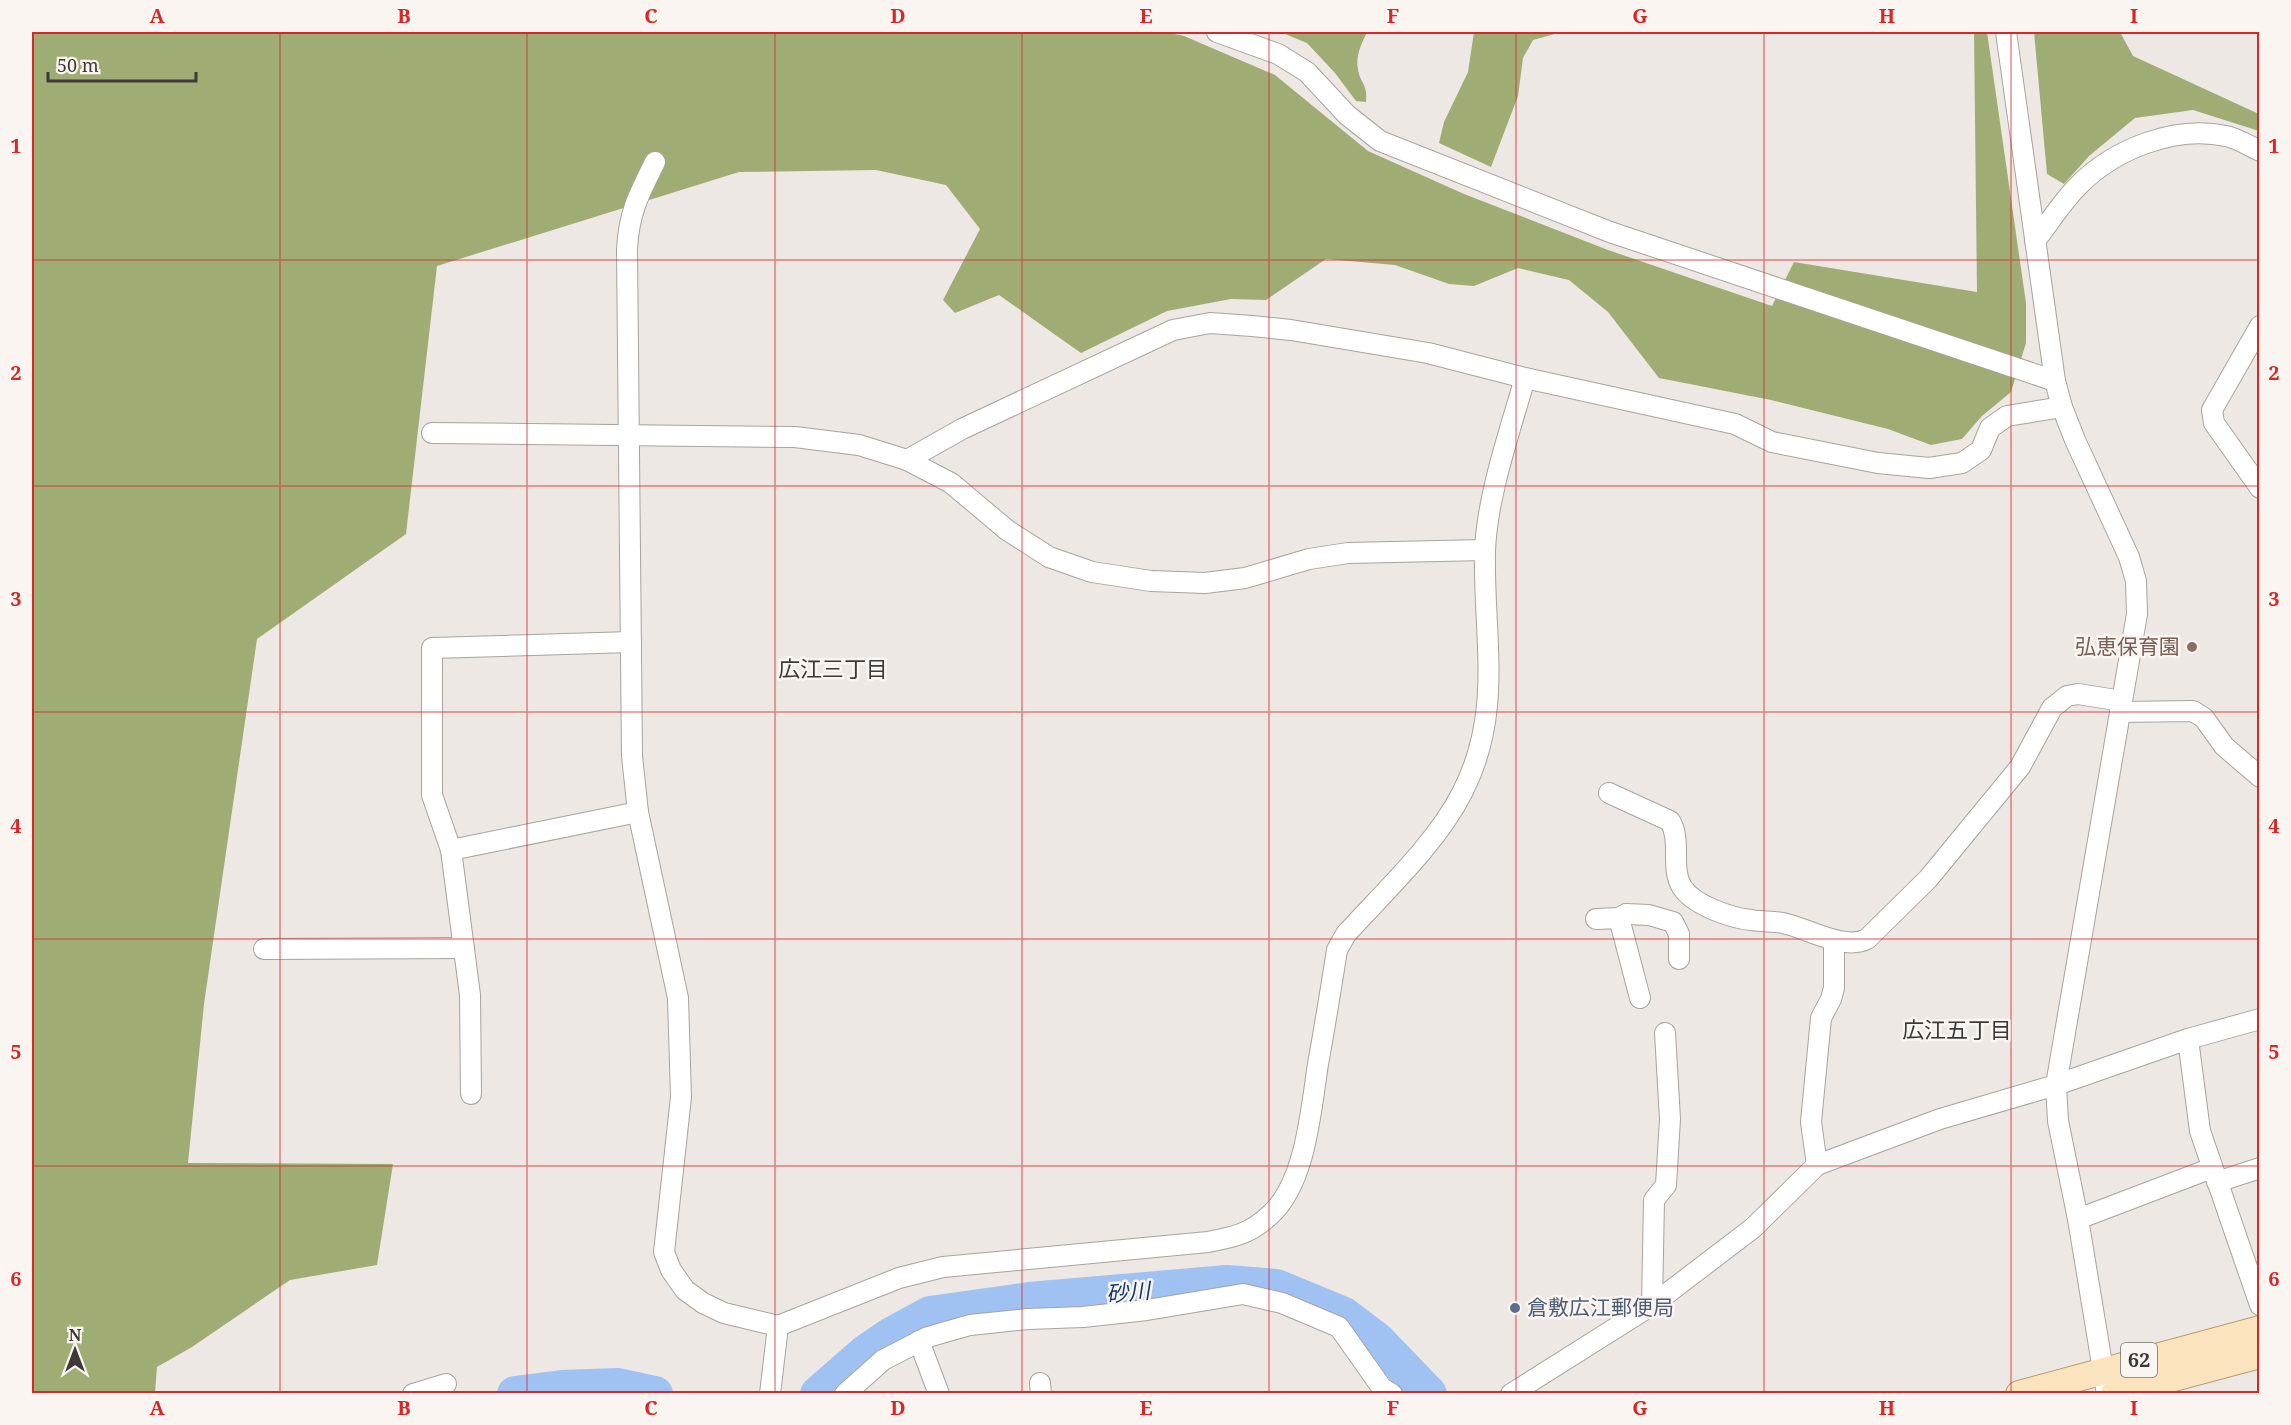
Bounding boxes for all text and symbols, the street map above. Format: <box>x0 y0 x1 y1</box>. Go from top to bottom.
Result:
text: A <box>149 2 165 29</box>
text: B <box>397 2 411 29</box>
text: C <box>644 2 658 29</box>
text: D <box>890 2 906 29</box>
text: E <box>1139 2 1153 29</box>
text: F <box>1387 2 1399 29</box>
text: G <box>1632 2 1648 29</box>
text: H <box>1879 2 1895 29</box>
text: I <box>2130 2 2138 29</box>
scale bar <box>48 45 196 83</box>
text: 50 m <box>57 53 99 77</box>
text: 1 <box>10 132 22 159</box>
text: 1 <box>2268 132 2280 159</box>
text: 2 <box>10 359 22 386</box>
text: 2 <box>2268 359 2280 386</box>
text: 3 <box>10 585 22 612</box>
text: 3 <box>2268 585 2280 612</box>
place label: 弘恵保育園 <box>2075 632 2180 660</box>
marker: 弘恵保育園 <box>2185 640 2199 654</box>
district label: 広江三丁目 <box>778 653 888 683</box>
text: 4 <box>10 812 22 839</box>
text: 4 <box>2268 812 2280 839</box>
district label: 広江五丁目 <box>1902 1014 2012 1044</box>
text: 5 <box>10 1038 22 1065</box>
text: 5 <box>2268 1038 2280 1065</box>
text: 6 <box>10 1265 22 1292</box>
text: 6 <box>2268 1265 2280 1292</box>
water label: 砂川 <box>1105 1274 1153 1308</box>
place label: 倉敷広江郵便局 <box>1527 1293 1674 1321</box>
marker: 倉敷広江郵便局 <box>1508 1301 1522 1315</box>
north arrow <box>45 1320 105 1380</box>
text: N <box>69 1324 82 1346</box>
road number: 62 <box>2121 1343 2157 1377</box>
text: A <box>149 1394 165 1421</box>
text: B <box>397 1394 411 1421</box>
text: C <box>644 1394 658 1421</box>
text: D <box>890 1394 906 1421</box>
text: E <box>1139 1394 1153 1421</box>
text: F <box>1387 1394 1399 1421</box>
text: G <box>1632 1394 1648 1421</box>
text: H <box>1879 1394 1895 1421</box>
text: I <box>2130 1394 2138 1421</box>

